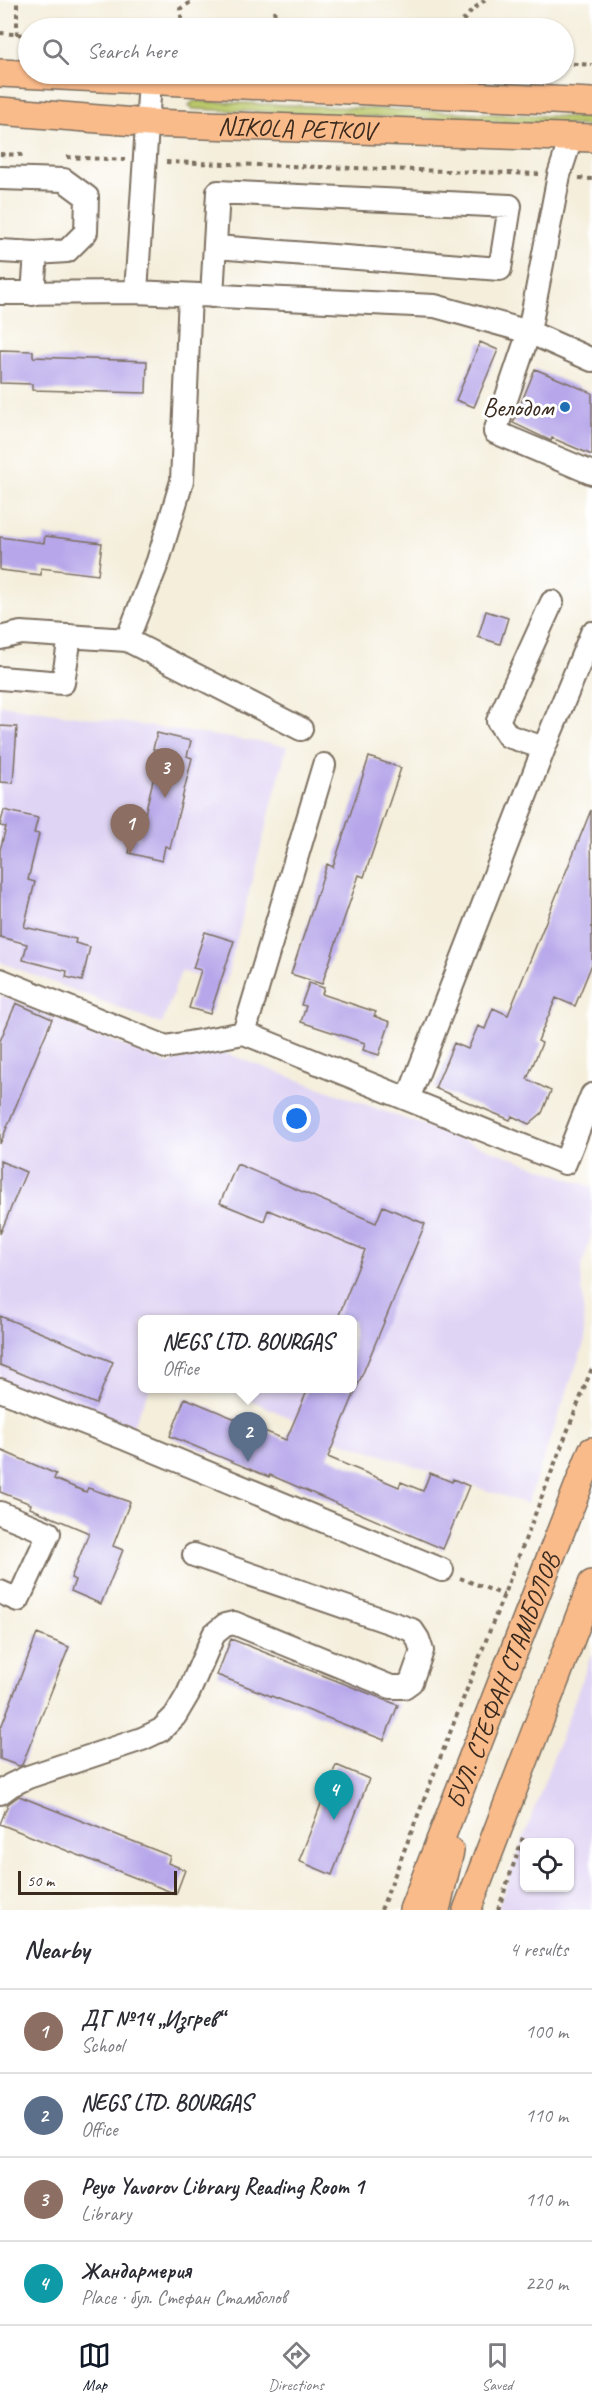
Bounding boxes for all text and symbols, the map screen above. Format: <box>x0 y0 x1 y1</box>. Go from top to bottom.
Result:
search box <box>18 18 574 84</box>
icon: search <box>39 35 72 68</box>
text: Search here <box>87 37 177 65</box>
street label: NIKOLA PETKOV <box>217 109 381 147</box>
place label: Велодом <box>482 391 555 424</box>
marker: Велодом <box>558 400 572 414</box>
pin: 3 <box>146 748 184 798</box>
pin: 1 <box>110 804 150 854</box>
your location <box>282 1104 311 1133</box>
popup <box>138 1315 357 1393</box>
text: NEGS LTD. BOURGAS <box>162 1328 333 1356</box>
text: Office <box>162 1356 199 1381</box>
pin: 2 <box>228 1412 268 1462</box>
street label: БУЛ. СТЕФАН СТАМБОЛОВ <box>438 1547 567 1813</box>
pin: 4 <box>314 1770 354 1820</box>
map controls <box>520 1838 574 1892</box>
button: locate <box>520 1838 574 1892</box>
scale bar <box>18 1868 177 1896</box>
text: 50 m <box>27 1871 54 1891</box>
text: Nearby <box>24 1933 89 1966</box>
text: 4 results <box>509 1937 568 1962</box>
text: ДГ №14 „Изгрев“ <box>81 2005 223 2033</box>
text: 1 <box>39 2019 48 2044</box>
text: 100 m <box>525 2019 568 2044</box>
text: School <box>81 2033 124 2058</box>
text: NEGS LTD. BOURGAS <box>81 2089 251 2117</box>
text: 2 <box>39 2103 48 2128</box>
text: 110 m <box>525 2103 568 2128</box>
text: Office <box>81 2117 118 2142</box>
text: Peyo Yavorov Library Reading Room 1 <box>81 2173 364 2201</box>
text: 3 <box>39 2187 48 2212</box>
text: 110 m <box>525 2187 568 2212</box>
text: Library <box>81 2201 131 2226</box>
text: Жандармерия <box>81 2257 191 2285</box>
text: 4 <box>39 2271 48 2296</box>
text: 220 m <box>525 2271 568 2296</box>
text: Place · бул. Стефан Стамболов <box>81 2285 286 2310</box>
tab: Map <box>78 2339 111 2395</box>
tab: Directions <box>268 2339 324 2395</box>
tab: Saved <box>481 2339 514 2395</box>

